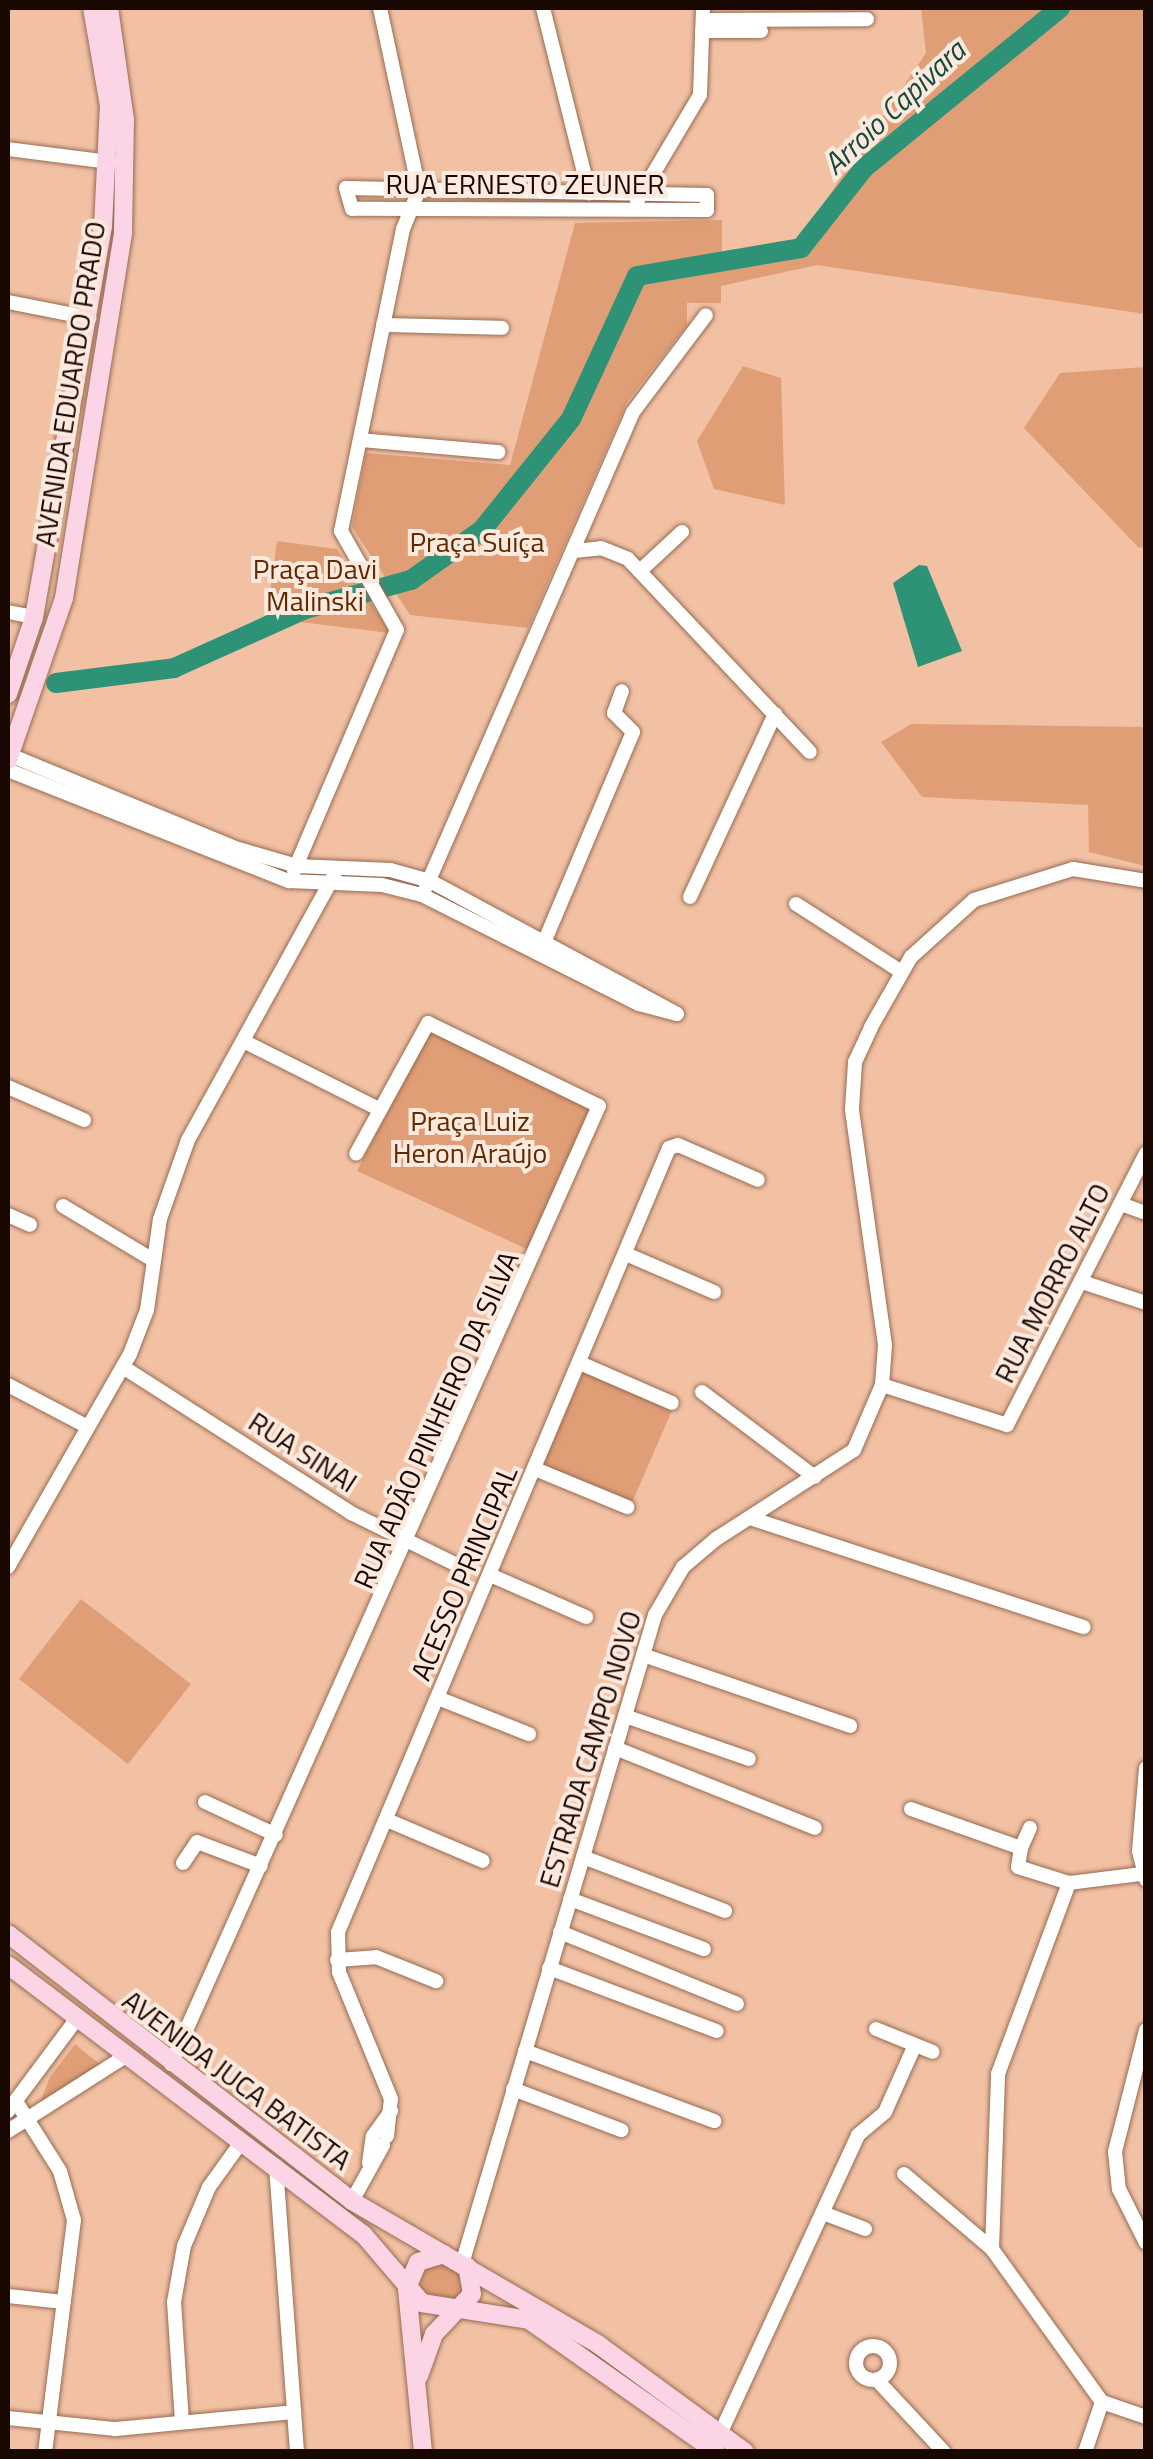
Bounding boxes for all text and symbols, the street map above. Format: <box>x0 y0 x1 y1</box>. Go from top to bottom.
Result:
water label: Arroio Capivara <box>816 32 972 182</box>
street label: RUA ERNESTO ZEUNER <box>385 167 665 201</box>
street label: AVENIDA EDUARDO PRADO <box>28 219 112 549</box>
park label: Praça Suíça <box>409 525 545 559</box>
park label: Praça Davi Malinski <box>253 552 377 618</box>
park label: Praça Luiz Heron Araújo <box>393 1104 547 1170</box>
street label: RUA MORRO ALTO <box>987 1178 1117 1388</box>
street label: RUA ADÃO PINHEIRO DA SILVA <box>346 1246 526 1594</box>
street label: RUA SINAI <box>242 1405 364 1499</box>
street label: ACESSO PRINCIPAL <box>404 1461 524 1685</box>
street label: ESTRADA CAMPO NOVO <box>532 1606 648 1892</box>
street label: AVENIDA JUCA BATISTA <box>116 1983 358 2177</box>

